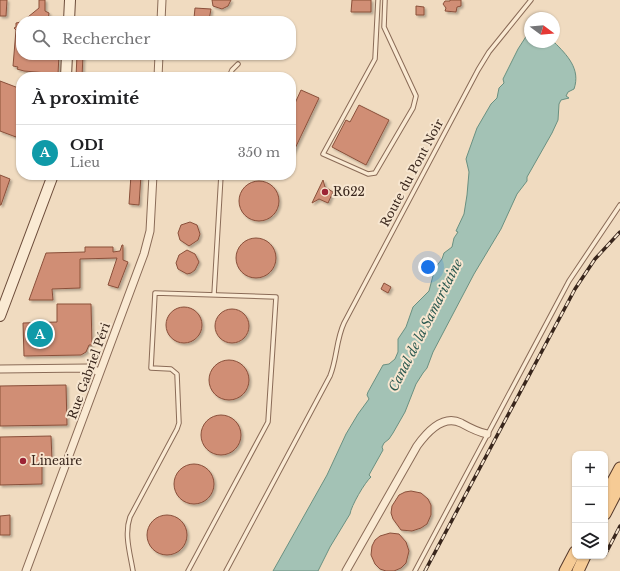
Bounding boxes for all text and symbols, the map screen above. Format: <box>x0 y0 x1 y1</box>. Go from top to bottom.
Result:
north arrow <box>524 12 560 48</box>
search box <box>16 16 296 60</box>
icon: search <box>30 27 52 49</box>
text: Rechercher <box>62 29 150 48</box>
text: À proximité <box>32 88 139 109</box>
street label: Route du Pont Noir <box>377 116 446 229</box>
text: ODI <box>70 135 104 154</box>
text: A <box>40 144 50 161</box>
text: 350 m <box>238 144 280 161</box>
text: Lieu <box>70 154 100 171</box>
place label: R622 <box>333 184 365 199</box>
marker: R622 <box>320 187 330 197</box>
water label: Canal de la Samaritaine <box>385 256 466 394</box>
your location <box>418 257 438 277</box>
pin: A <box>27 319 53 349</box>
street label: Rue Gabriel Péri <box>64 321 113 421</box>
map controls <box>572 451 608 559</box>
button: + <box>572 451 608 487</box>
place label: Lineaire <box>31 453 82 468</box>
marker: Lineaire <box>18 456 28 466</box>
button: − <box>572 487 608 523</box>
button: layers <box>572 523 608 559</box>

